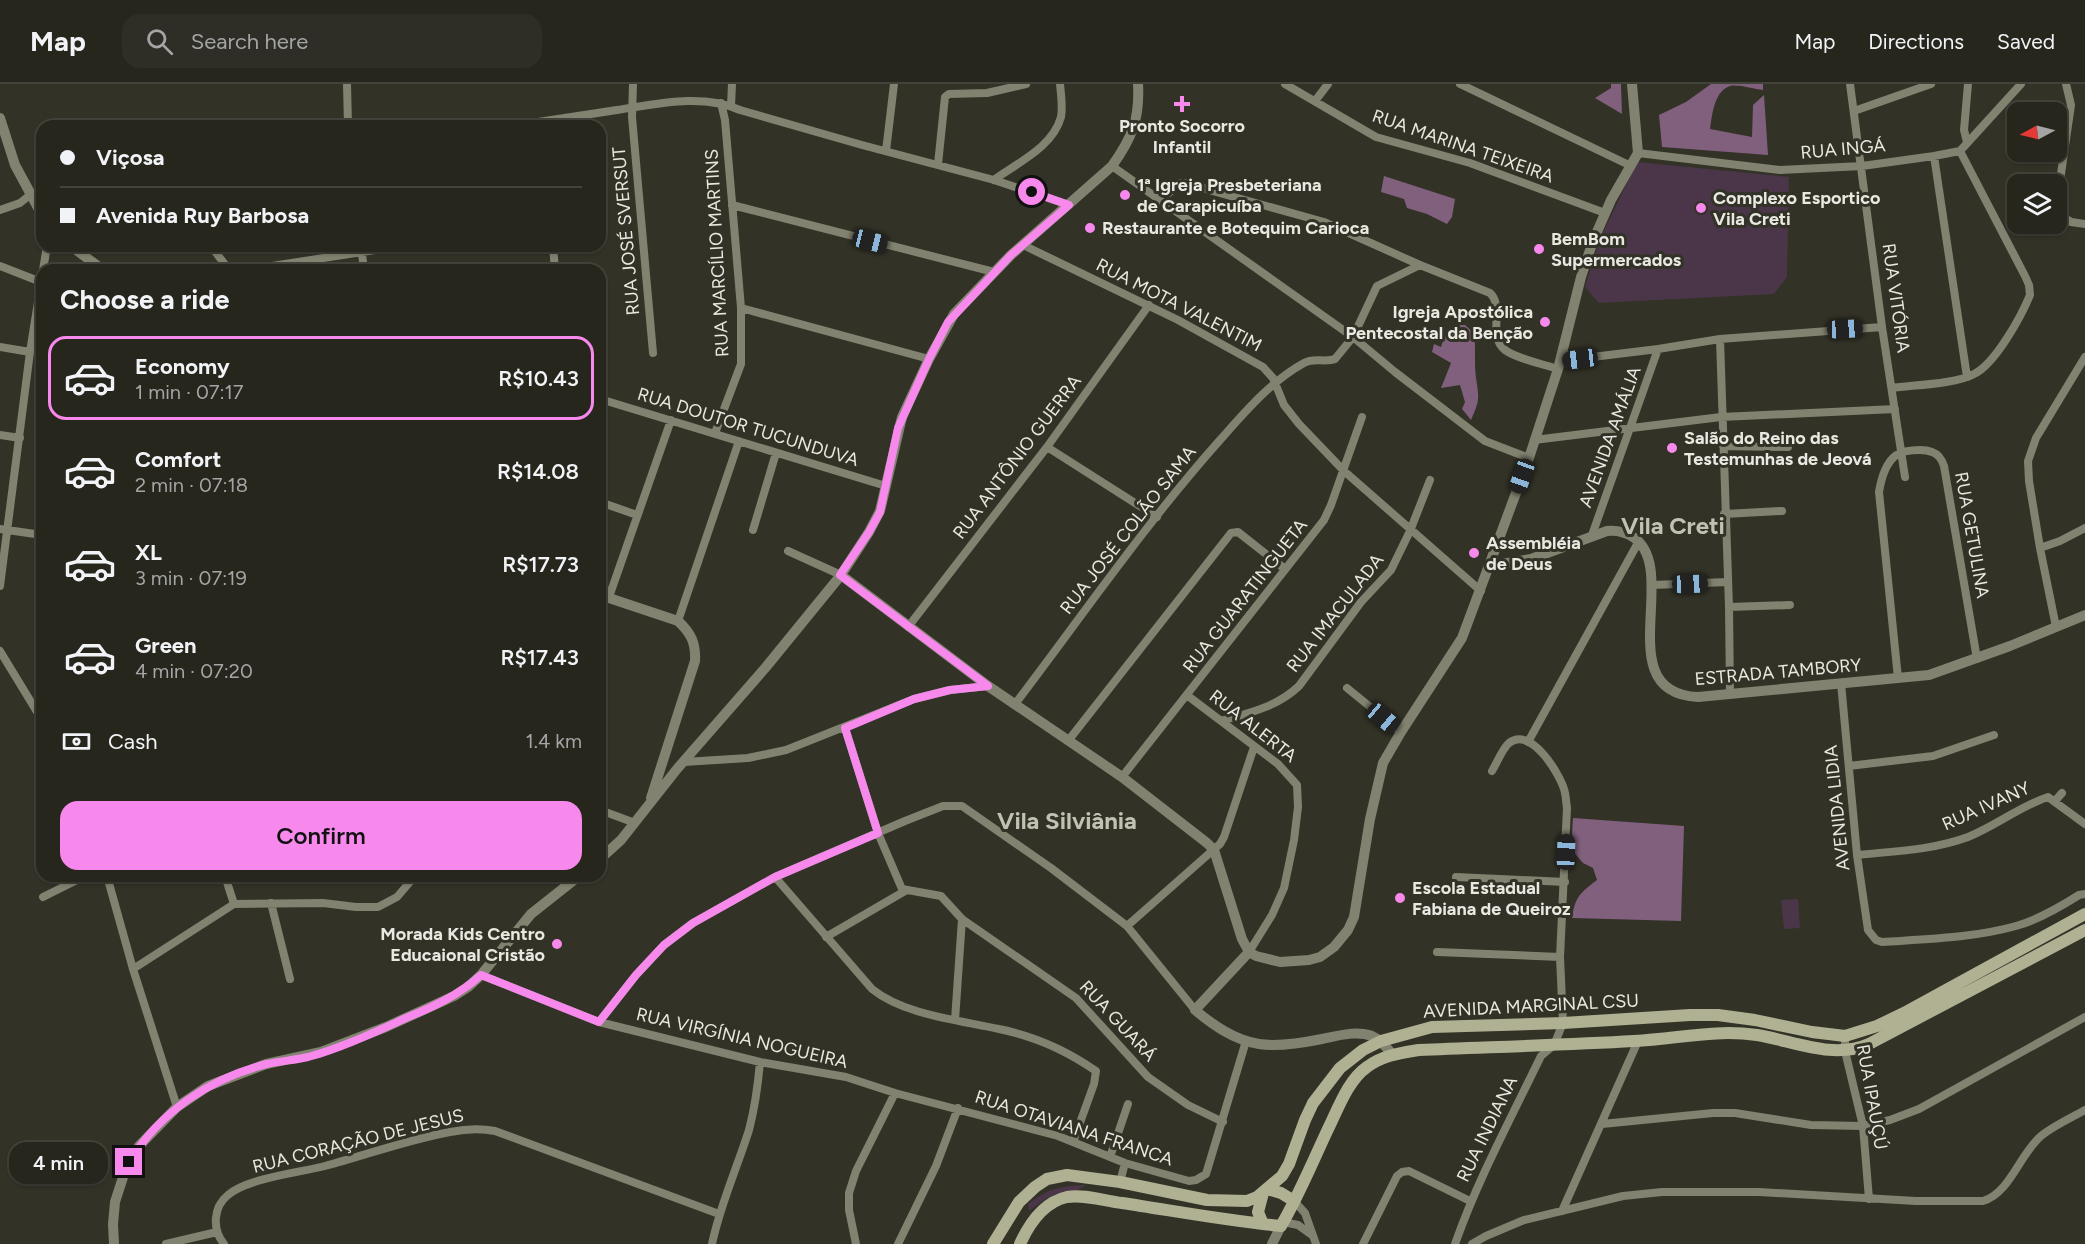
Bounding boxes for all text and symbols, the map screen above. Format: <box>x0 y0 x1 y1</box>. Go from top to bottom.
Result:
search box <box>122 14 542 68</box>
text: Map <box>30 24 86 58</box>
icon: search <box>143 25 176 58</box>
text: Search here <box>191 28 308 55</box>
text: Map <box>1794 29 1835 54</box>
text: Directions <box>1868 29 1964 54</box>
text: Saved <box>1997 29 2055 54</box>
marker: Pronto Socorro Infantil <box>1173 95 1191 113</box>
north arrow <box>2007 102 2067 162</box>
map controls <box>2007 102 2067 234</box>
street label: RUA MARINA TEIXEIRA <box>1369 105 1557 187</box>
place label: Pronto Socorro Infantil <box>1119 115 1245 158</box>
street label: RUA INGÁ <box>1800 134 1886 164</box>
text: Viçosa <box>96 144 164 171</box>
street label: RUA JOSÉ SVERSUT <box>608 146 644 316</box>
street label: RUA MARCÍLIO MARTINS <box>701 148 733 358</box>
place label: 1ª Igreja Presbeteriana de Carapicuíba <box>1137 174 1322 217</box>
button: layers <box>2007 174 2067 234</box>
route start <box>1018 178 1045 205</box>
place label: Complexo Esportico Vila Creti <box>1713 187 1881 230</box>
marker: 1ª Igreja Presbeteriana de Carapicuíba <box>1118 188 1132 202</box>
marker: Complexo Esportico Vila Creti <box>1694 201 1708 215</box>
text: Avenida Ruy Barbosa <box>96 202 309 229</box>
place label: Restaurante e Botequim Carioca <box>1102 217 1369 239</box>
marker: Restaurante e Botequim Carioca <box>1083 221 1097 235</box>
car <box>850 228 890 254</box>
place label: BemBom Supermercados <box>1551 228 1682 271</box>
marker: BemBom Supermercados <box>1532 242 1546 256</box>
street label: RUA VITÓRIA <box>1877 242 1915 354</box>
street label: RUA MOTA VALENTIM <box>1093 254 1265 356</box>
text: Choose a ride <box>60 283 229 316</box>
place label: Igreja Apostólica Pentecostal da Benção <box>1345 301 1533 344</box>
marker: Igreja Apostólica Pentecostal da Benção <box>1538 315 1552 329</box>
car <box>1827 319 1863 339</box>
car <box>1561 348 1599 370</box>
icon: car <box>63 351 117 405</box>
text: Economy <box>135 353 230 380</box>
street label: AVENIDA AMÁLIA <box>1574 364 1646 510</box>
text: R$10.43 <box>498 365 579 392</box>
street label: RUA ANTÔNIO GUERRA <box>948 371 1086 543</box>
text: 1 min · 07:17 <box>135 380 244 404</box>
street label: RUA DOUTOR TUCUNDUVA <box>635 383 861 471</box>
place label: Salão do Reino das Testemunhas de Jeová <box>1684 427 1872 470</box>
street label: RUA JOSÉ COLÃO SAMA <box>1055 441 1201 619</box>
marker: Salão do Reino das Testemunhas de Jeová <box>1665 441 1679 455</box>
icon: car <box>63 444 117 498</box>
text: Comfort <box>135 446 221 473</box>
car <box>1507 456 1537 496</box>
text: R$14.08 <box>497 458 579 485</box>
street label: RUA GETULINA <box>1950 470 1994 600</box>
text: 2 min · 07:18 <box>135 473 248 497</box>
district label: Vila Creti <box>1621 511 1725 540</box>
street label: RUA GUARATINGUETA <box>1178 515 1312 677</box>
place label: Assembléia de Deus <box>1486 532 1581 575</box>
icon: car <box>63 537 117 591</box>
text: XL <box>135 539 162 566</box>
marker: Assembléia de Deus <box>1467 546 1481 560</box>
street label: RUA IMACULADA <box>1282 549 1388 677</box>
text: R$17.73 <box>502 551 579 578</box>
text: 3 min · 07:19 <box>135 566 247 590</box>
car <box>1672 574 1708 594</box>
icon: car <box>63 630 117 684</box>
text: Green <box>135 632 197 659</box>
text: R$17.43 <box>500 644 579 671</box>
street label: ESTRADA TAMBORY <box>1694 654 1862 690</box>
text: 4 min · 07:20 <box>135 659 253 683</box>
street label: RUA ALERTA <box>1205 685 1301 767</box>
car <box>1363 700 1403 736</box>
icon: cash <box>60 725 93 758</box>
text: Cash <box>108 728 158 755</box>
text: 1.4 km <box>526 729 582 753</box>
street label: AVENIDA LIDIA <box>1819 744 1855 872</box>
street label: RUA IVANY <box>1939 777 2034 835</box>
button: Confirm <box>60 801 582 870</box>
district label: Vila Silviânia <box>997 806 1137 835</box>
car <box>1556 834 1576 870</box>
place label: Escola Estadual Fabiana de Queiroz <box>1412 877 1571 920</box>
marker: Escola Estadual Fabiana de Queiroz <box>1393 891 1407 905</box>
place label: Morada Kids Centro Educaional Cristão <box>380 923 545 966</box>
marker: Morada Kids Centro Educaional Cristão <box>550 937 564 951</box>
street label: RUA GUARÁ <box>1075 976 1161 1066</box>
street label: AVENIDA MARGINAL CSU <box>1423 989 1639 1023</box>
street label: RUA VIRGÍNIA NOGUEIRA <box>634 1003 850 1073</box>
street label: RUA IPAUÇÚ <box>1852 1043 1892 1151</box>
street label: RUA INDIANA <box>1452 1072 1522 1186</box>
street label: RUA OTAVIANA FRANCA <box>972 1086 1176 1170</box>
street label: RUA CORAÇÃO DE JESUS <box>250 1104 466 1178</box>
callout: 4 min <box>9 1141 108 1183</box>
route end <box>115 1148 142 1175</box>
text: 4 min <box>33 1151 84 1175</box>

